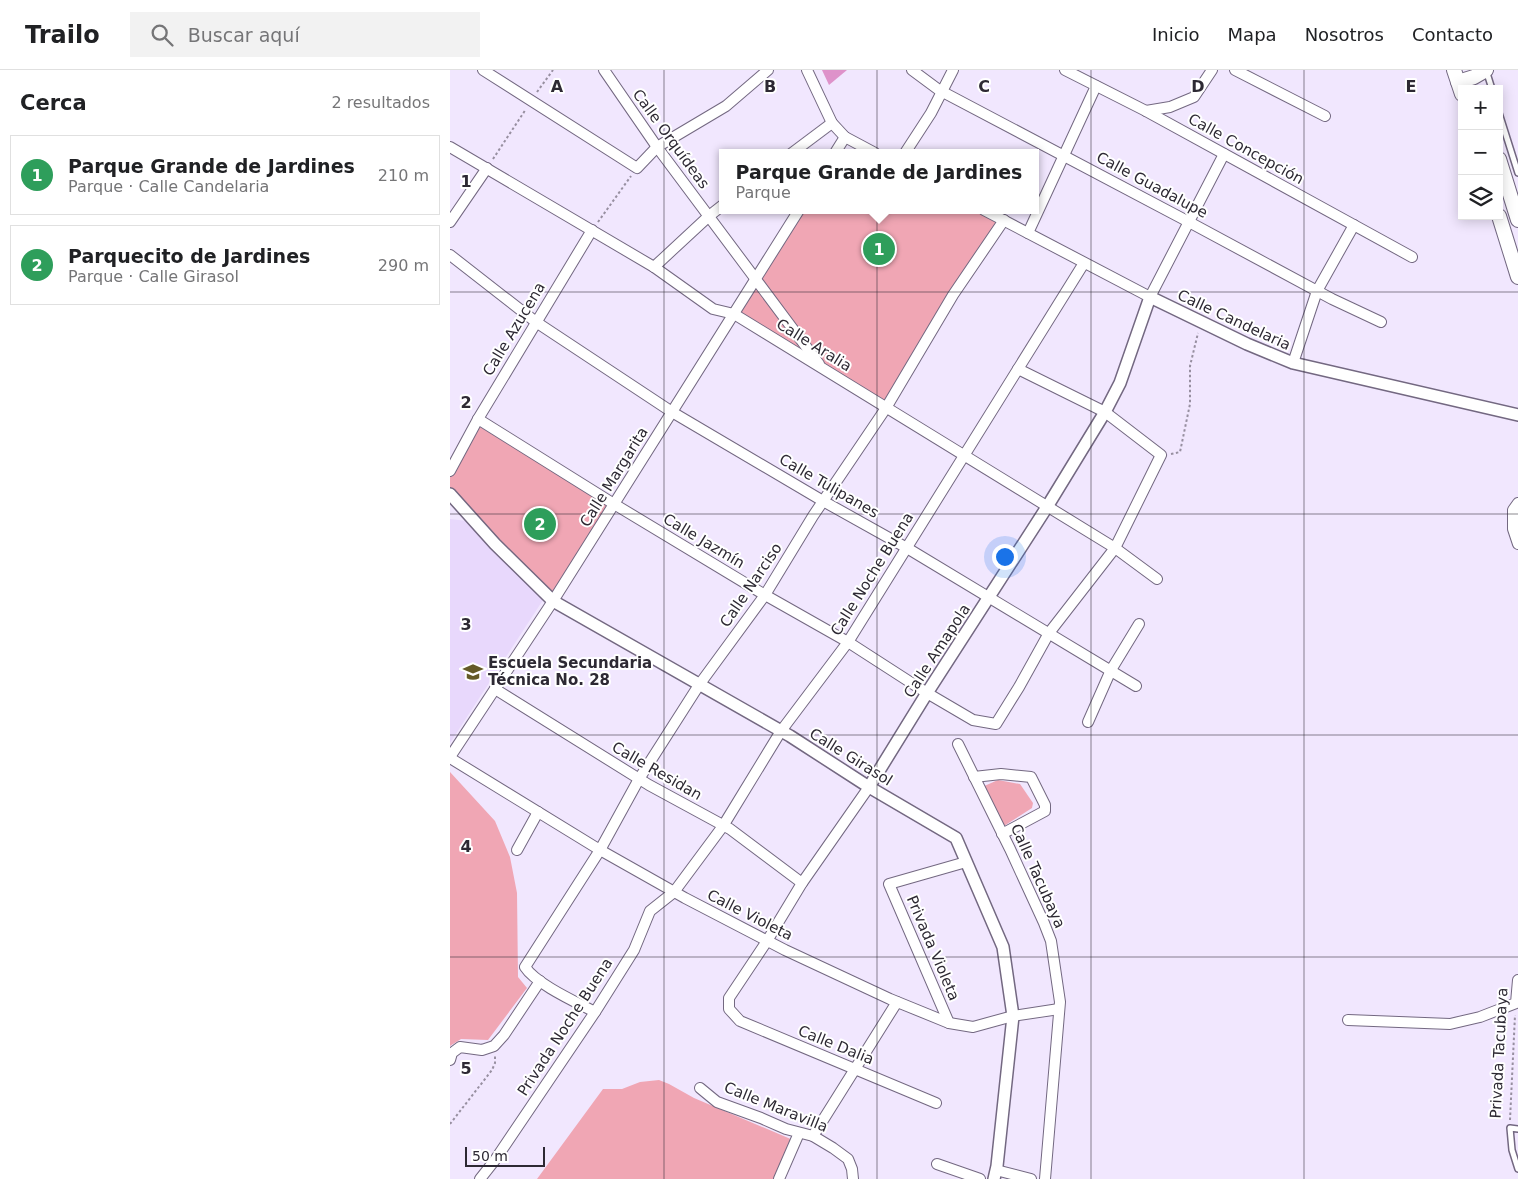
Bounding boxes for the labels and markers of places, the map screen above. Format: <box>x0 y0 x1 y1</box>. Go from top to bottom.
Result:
pin: 1 <box>863 230 895 268</box>
pin: 2 <box>524 505 556 543</box>
place label: Escuela Secundaria Técnica No. 28 <box>488 654 652 689</box>
school or university icon: Escuela Secundaria Técnica No. 28 <box>462 661 484 683</box>

